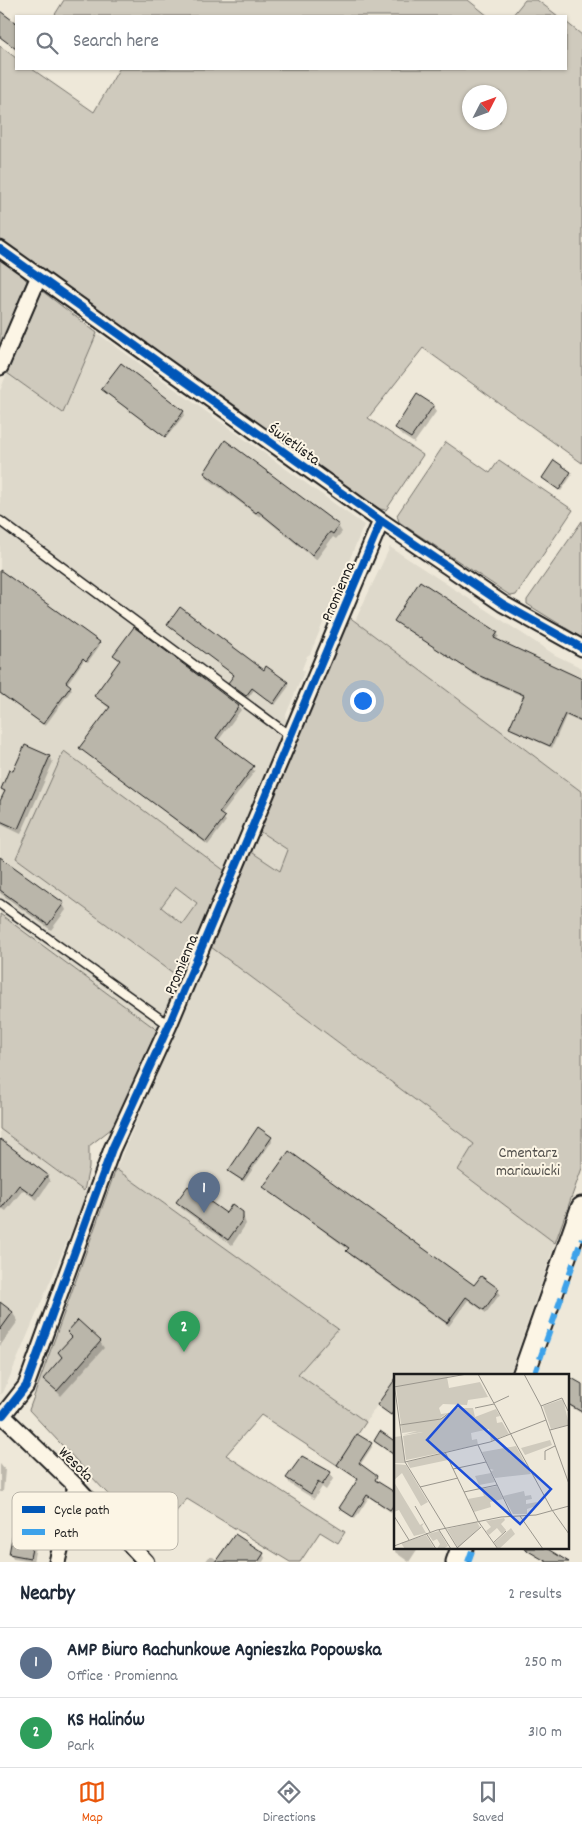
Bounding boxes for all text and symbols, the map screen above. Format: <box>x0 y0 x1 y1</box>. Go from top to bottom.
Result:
search box <box>15 15 567 70</box>
icon: search <box>33 29 61 57</box>
text: Search here <box>73 29 159 56</box>
north arrow <box>462 85 507 130</box>
street label: Świetlista <box>263 418 325 472</box>
street label: Promienna <box>316 558 362 626</box>
your location <box>350 688 376 714</box>
street label: Promienna <box>159 931 205 999</box>
park label: Cmentarz mariawicki <box>496 1142 560 1183</box>
pin: 1 <box>188 1172 220 1213</box>
pin: 2 <box>168 1311 200 1352</box>
inset map <box>394 1374 570 1550</box>
street label: Wesoła <box>52 1442 98 1488</box>
legend <box>12 1492 178 1550</box>
text: Cycle path <box>54 1501 110 1521</box>
text: Path <box>54 1524 79 1544</box>
text: Nearby <box>20 1580 75 1610</box>
text: 2 results <box>508 1583 562 1606</box>
text: AMP Biuro Rachunkowe Agnieszka Popowska <box>67 1638 382 1665</box>
text: 1 <box>34 1651 38 1674</box>
text: 250 m <box>524 1651 562 1674</box>
text: Office · Promienna <box>67 1665 178 1688</box>
text: KS Halinów <box>67 1708 145 1735</box>
text: 2 <box>33 1721 40 1744</box>
text: 310 m <box>528 1721 562 1744</box>
text: Park <box>67 1735 94 1758</box>
tab: Map <box>78 1778 106 1828</box>
tab: Directions <box>263 1778 316 1828</box>
tab: Saved <box>472 1778 504 1828</box>

